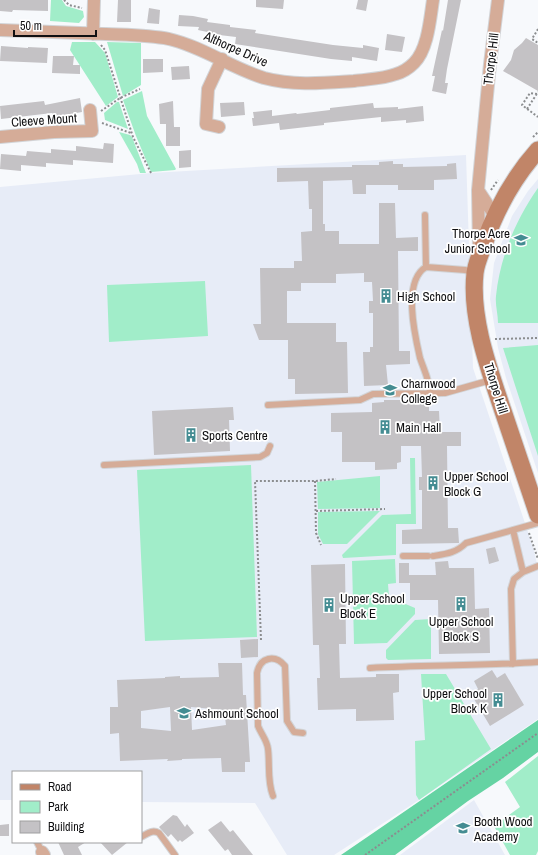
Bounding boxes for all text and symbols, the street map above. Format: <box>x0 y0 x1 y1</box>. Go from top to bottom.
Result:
scale bar <box>14 12 96 38</box>
text: 50 m <box>20 18 42 34</box>
street label: Althorpe Drive <box>201 27 271 71</box>
street label: Thorpe Hill <box>479 32 503 86</box>
street label: Cleeve Mount <box>11 109 77 131</box>
place label: Thorpe Acre Junior School <box>445 225 510 257</box>
school or university icon: Thorpe Acre Junior School <box>513 232 529 248</box>
building icon: High School <box>378 288 394 304</box>
place label: High School <box>397 288 455 305</box>
street label: Thorpe Hill <box>480 361 512 415</box>
place label: Charnwood College <box>401 375 456 407</box>
school or university icon: Charnwood College <box>382 382 398 398</box>
building icon: Main Hall <box>377 419 393 435</box>
place label: Main Hall <box>396 419 441 436</box>
building icon: Sports Centre <box>183 427 199 443</box>
place label: Sports Centre <box>202 427 268 444</box>
place label: Upper School Block G <box>444 468 509 500</box>
building icon: Upper School Block G <box>425 475 441 491</box>
place label: Upper School Block E <box>340 590 405 622</box>
building icon: Upper School Block S <box>453 596 469 612</box>
building icon: Upper School Block E <box>321 597 337 613</box>
place label: Upper School Block S <box>429 613 493 645</box>
place label: Upper School Block K <box>422 685 487 717</box>
building icon: Upper School Block K <box>490 692 506 708</box>
school or university icon: Ashmount School <box>176 705 192 721</box>
place label: Ashmount School <box>194 705 279 722</box>
legend <box>12 771 142 843</box>
text: Road <box>48 779 72 795</box>
text: Park <box>48 799 68 815</box>
place label: Booth Wood Academy <box>473 813 533 845</box>
text: Building <box>48 819 85 835</box>
school or university icon: Booth Wood Academy <box>455 820 471 836</box>

